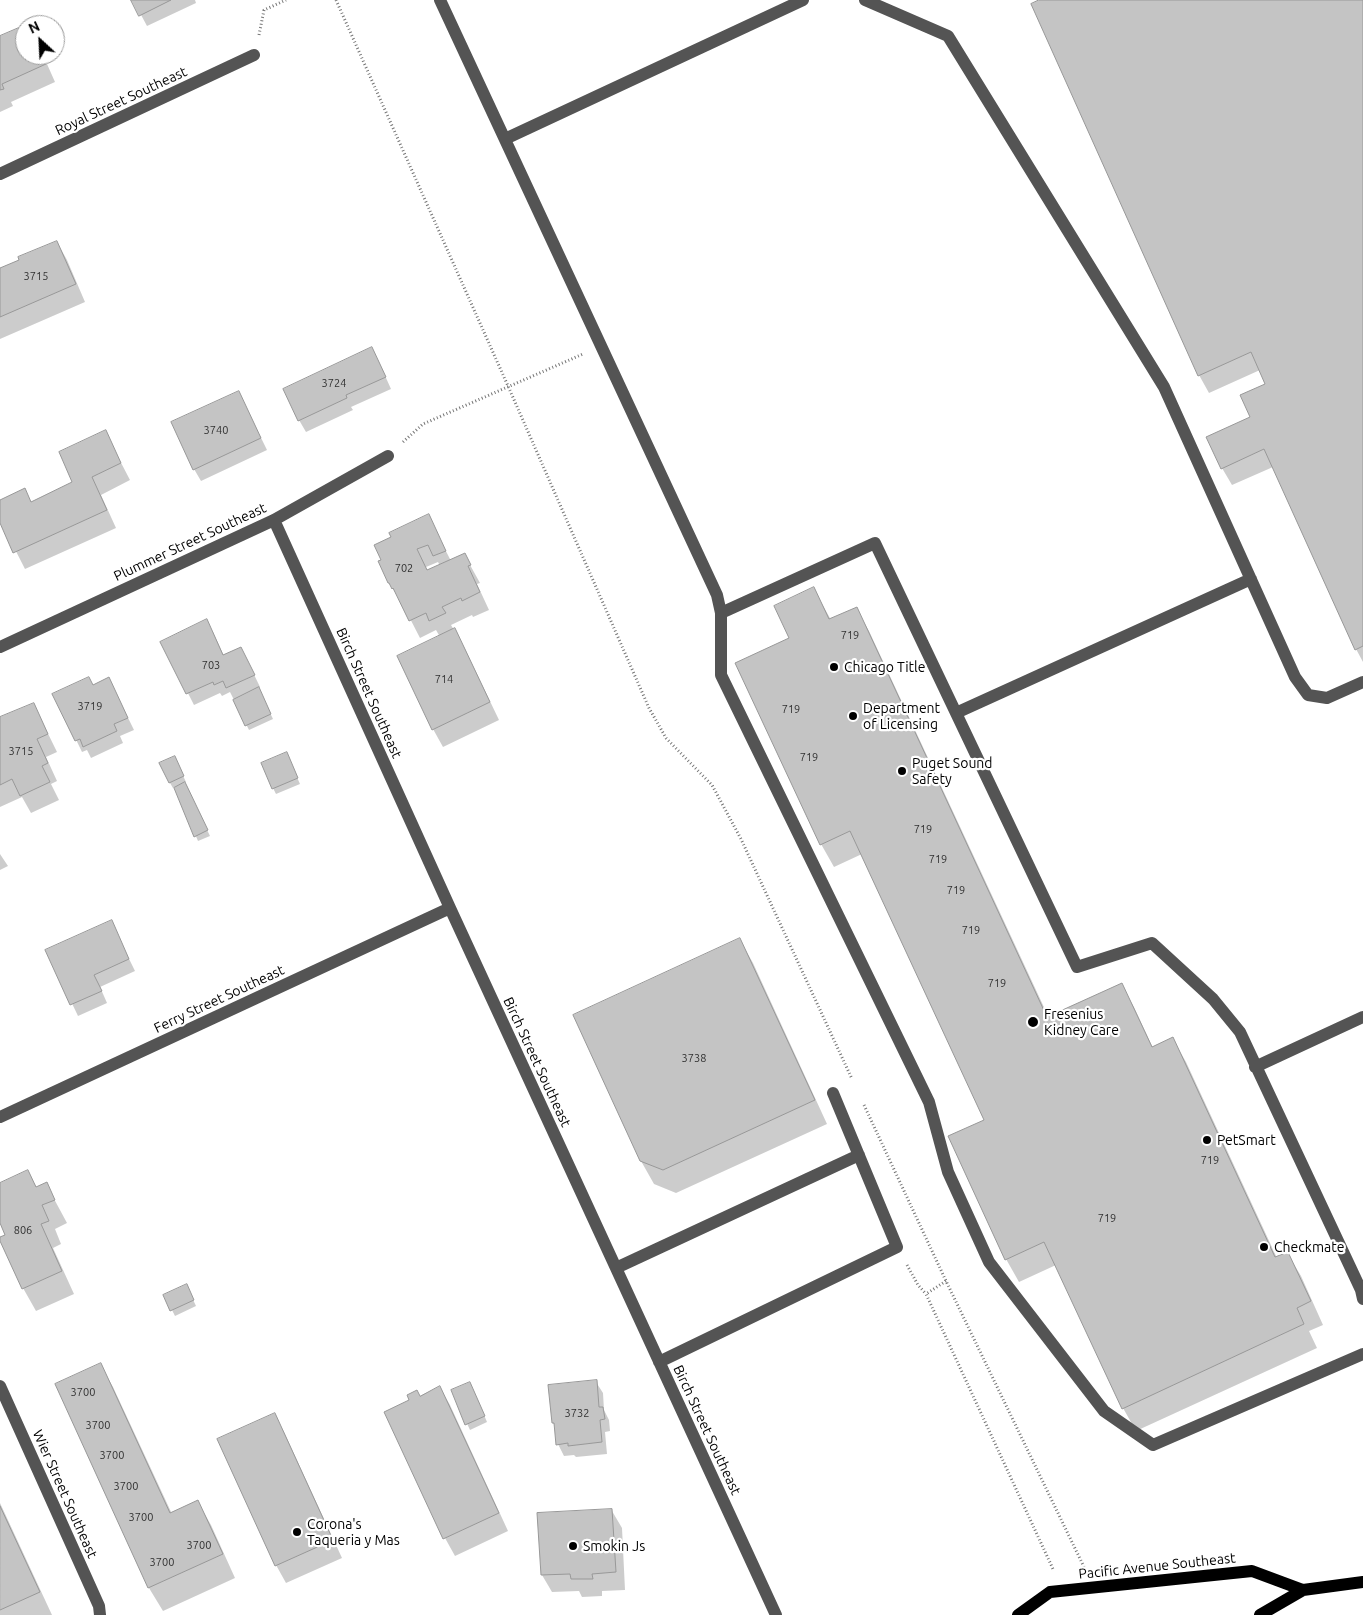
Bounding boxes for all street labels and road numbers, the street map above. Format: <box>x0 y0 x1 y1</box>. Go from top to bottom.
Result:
street label: Royal Street Southeast <box>52 63 190 139</box>
street label: Plummer Street Southeast <box>111 499 269 585</box>
street label: Birch Street Southeast <box>333 625 405 761</box>
street label: Ferry Street Southeast <box>151 961 287 1037</box>
street label: Birch Street Southeast <box>500 995 574 1129</box>
street label: Birch Street Southeast <box>670 1363 744 1497</box>
street label: Wier Street Southeast <box>29 1427 101 1561</box>
street label: Pacific Avenue Southeast <box>1078 1549 1236 1583</box>

